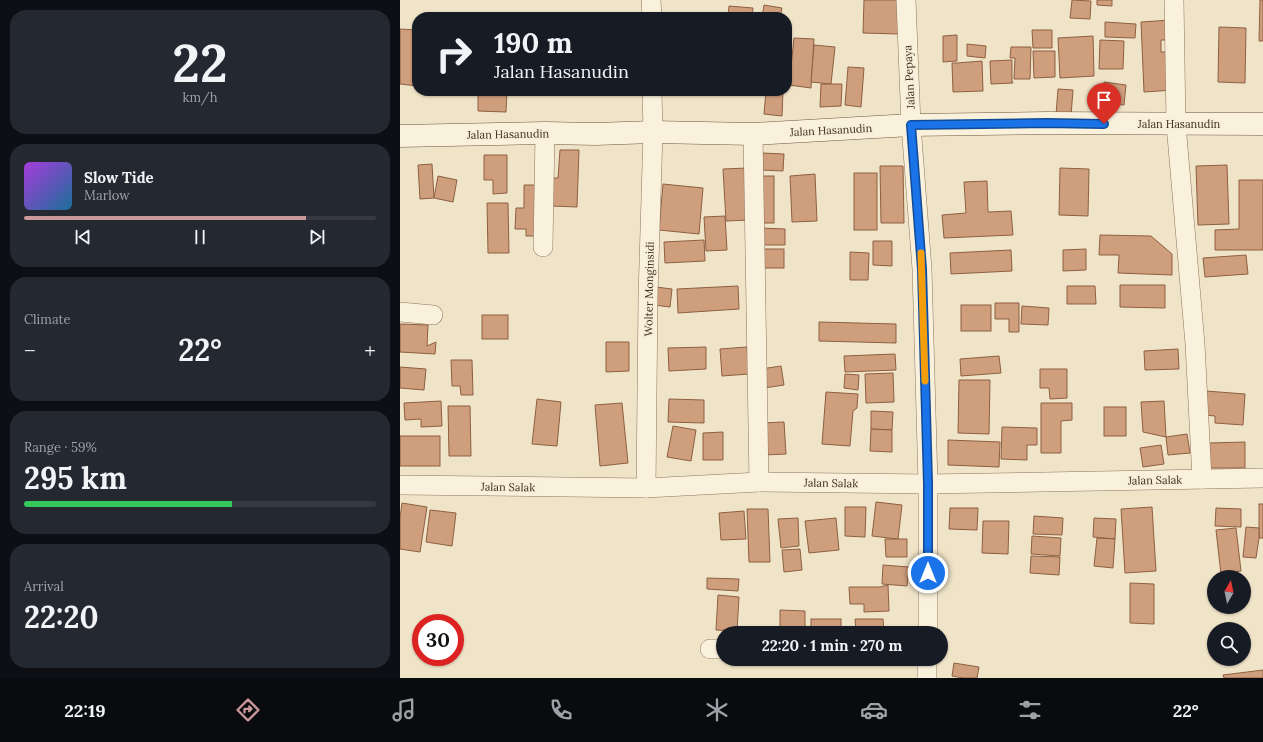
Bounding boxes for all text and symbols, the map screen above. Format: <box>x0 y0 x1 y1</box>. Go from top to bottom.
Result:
text: 190 m <box>494 25 572 61</box>
icon: right <box>428 28 480 80</box>
text: 22 <box>172 30 228 96</box>
street label: Jalan Pepaya <box>900 44 918 110</box>
text: Jalan Hasanudin <box>494 60 629 83</box>
pin <box>1087 83 1121 124</box>
text: km/h <box>182 89 218 106</box>
icon: arrive <box>1093 89 1115 111</box>
street label: Jalan Hasanudin <box>1137 117 1221 131</box>
street label: Jalan Hasanudin <box>788 121 873 139</box>
street label: Jalan Hasanudin <box>466 126 550 142</box>
text: Slow Tide <box>84 168 154 187</box>
text: Marlow <box>84 187 130 204</box>
icon: previous <box>72 226 94 248</box>
icon: pause <box>189 226 211 248</box>
icon: next <box>306 226 328 248</box>
street label: Wolter Monginsidi <box>641 241 657 337</box>
text: Climate <box>24 311 71 328</box>
text: 22° <box>178 331 222 369</box>
text: − <box>24 336 36 364</box>
text: + <box>364 336 376 364</box>
text: Range · 59% <box>24 439 97 456</box>
text: 295 km <box>24 459 127 497</box>
street label: Jalan Salak <box>1127 473 1182 487</box>
street label: Jalan Salak <box>803 476 858 490</box>
street label: Jalan Salak <box>480 480 535 494</box>
position arrow <box>907 552 949 594</box>
north arrow <box>1207 570 1251 614</box>
map controls <box>1207 570 1251 666</box>
text: Arrival <box>24 578 64 595</box>
text: 22:20 <box>24 598 99 636</box>
speed limit sign: 30 <box>412 614 464 666</box>
button: search <box>1207 622 1251 666</box>
text: 22:20 · 1 min · 270 m <box>762 636 902 655</box>
icon: directions <box>234 696 262 724</box>
icon: music <box>390 696 418 724</box>
icon: phone <box>547 696 575 724</box>
icon: climate <box>703 696 731 724</box>
icon: car <box>860 696 888 724</box>
icon: filters <box>1016 696 1044 724</box>
text: 22:19 <box>64 699 106 722</box>
text: 22° <box>1173 699 1199 722</box>

